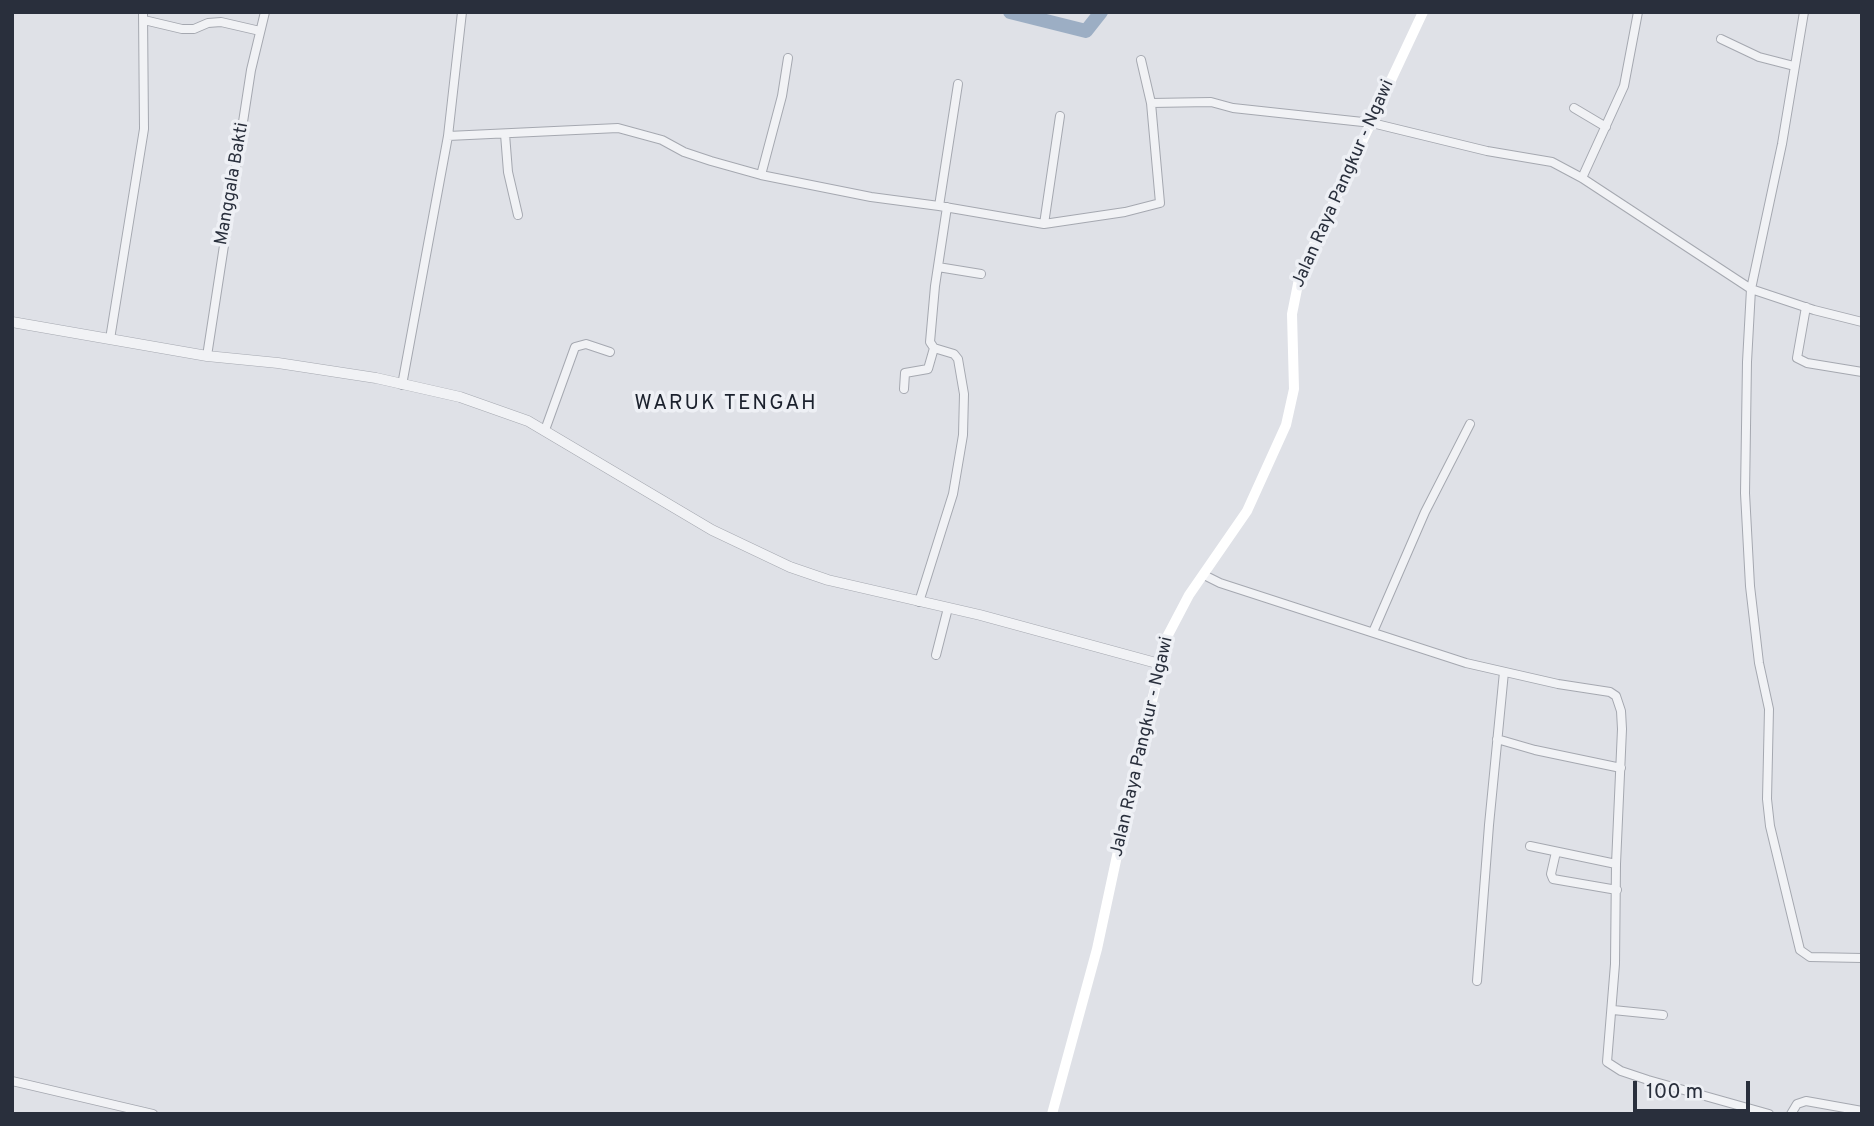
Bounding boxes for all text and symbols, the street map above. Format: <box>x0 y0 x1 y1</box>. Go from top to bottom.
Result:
street label: Jalan Raya Pangkur - Ngawi <box>1288 77 1400 291</box>
street label: Manggala Bakti <box>212 121 254 247</box>
district label: WARUK TENGAH <box>636 392 816 418</box>
street label: Jalan Raya Pangkur - Ngawi <box>1107 635 1179 859</box>
scale bar <box>1636 1066 1753 1110</box>
text: 100 m <box>1646 1079 1703 1106</box>

